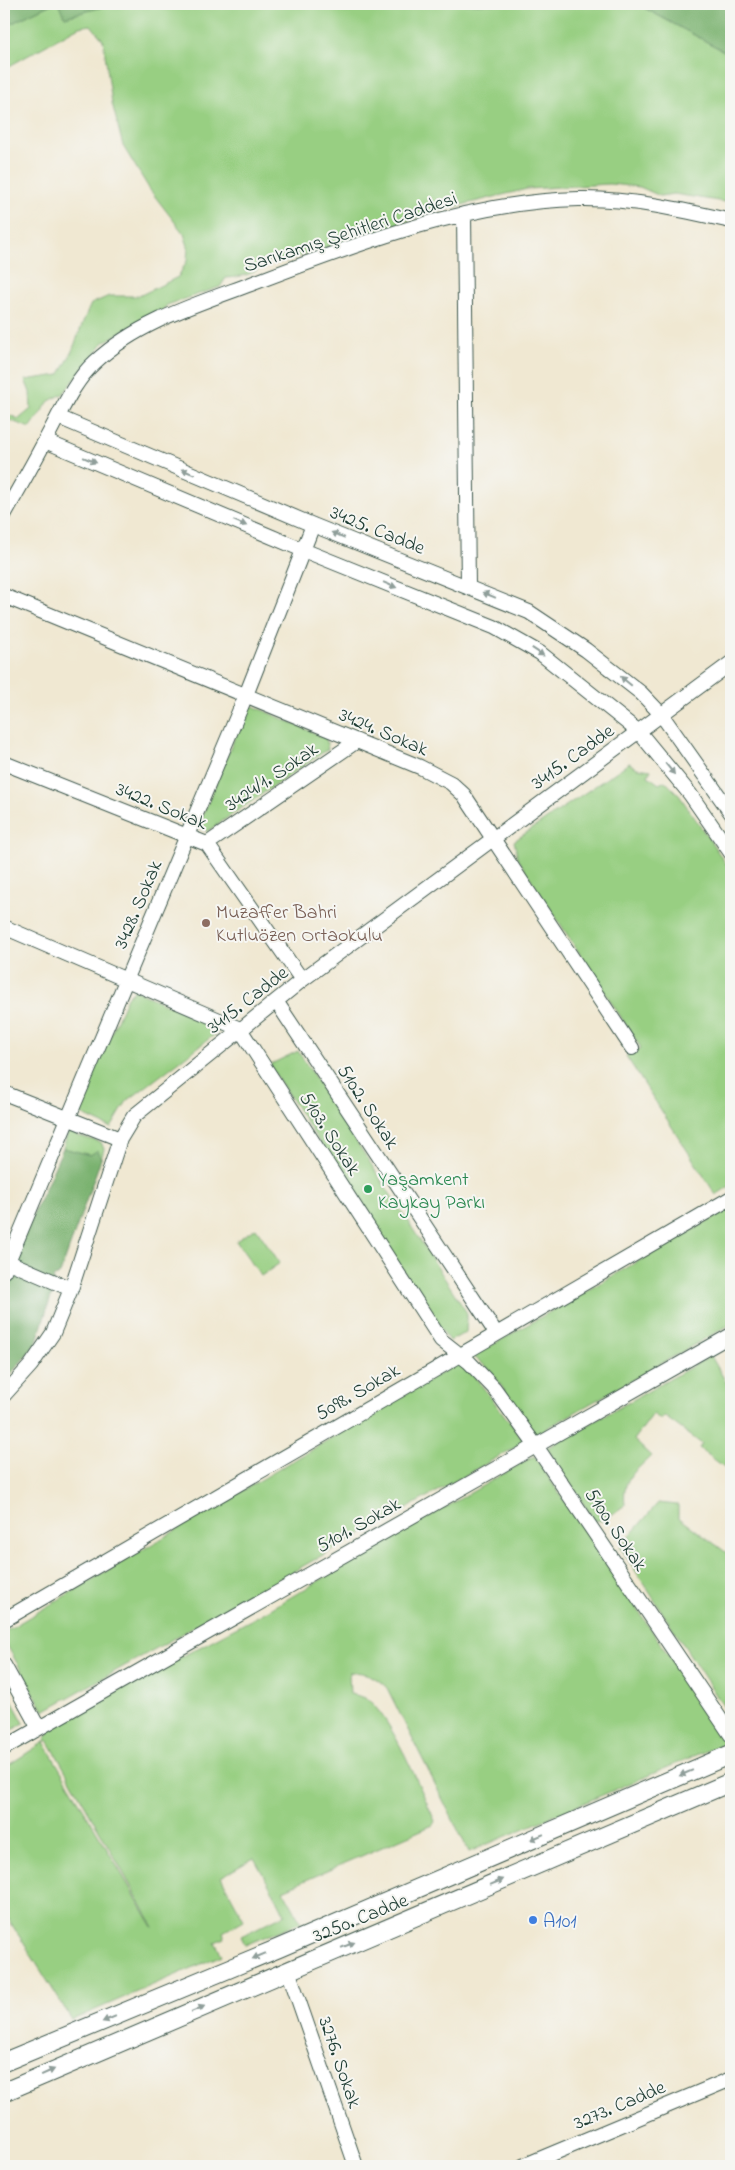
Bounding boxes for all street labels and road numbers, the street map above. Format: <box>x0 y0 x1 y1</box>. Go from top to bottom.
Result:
street label: Sarıkamış Şehitleri Caddesi <box>240 185 461 282</box>
street label: 3425. Cadde <box>325 499 429 564</box>
street label: 3424. Sokak <box>334 701 432 765</box>
street label: 3415. Cadde <box>526 718 621 798</box>
street label: 3424/1. Sokak <box>220 736 325 820</box>
street label: 3422. Sokak <box>111 776 211 839</box>
street label: 3428. Sokak <box>108 856 171 954</box>
street label: 3415. Cadde <box>202 960 296 1042</box>
street label: 5102. Sokak <box>328 1059 405 1156</box>
street label: 5103. Sokak <box>291 1087 367 1182</box>
street label: 5098. Sokak <box>310 1357 406 1429</box>
street label: 5100. Sokak <box>576 1483 654 1578</box>
street label: 5101. Sokak <box>312 1491 407 1561</box>
street label: 3250. Cadde <box>309 1887 413 1952</box>
street label: 3276. Sokak <box>309 2013 368 2113</box>
street label: 3273. Cadde <box>570 2074 670 2139</box>

